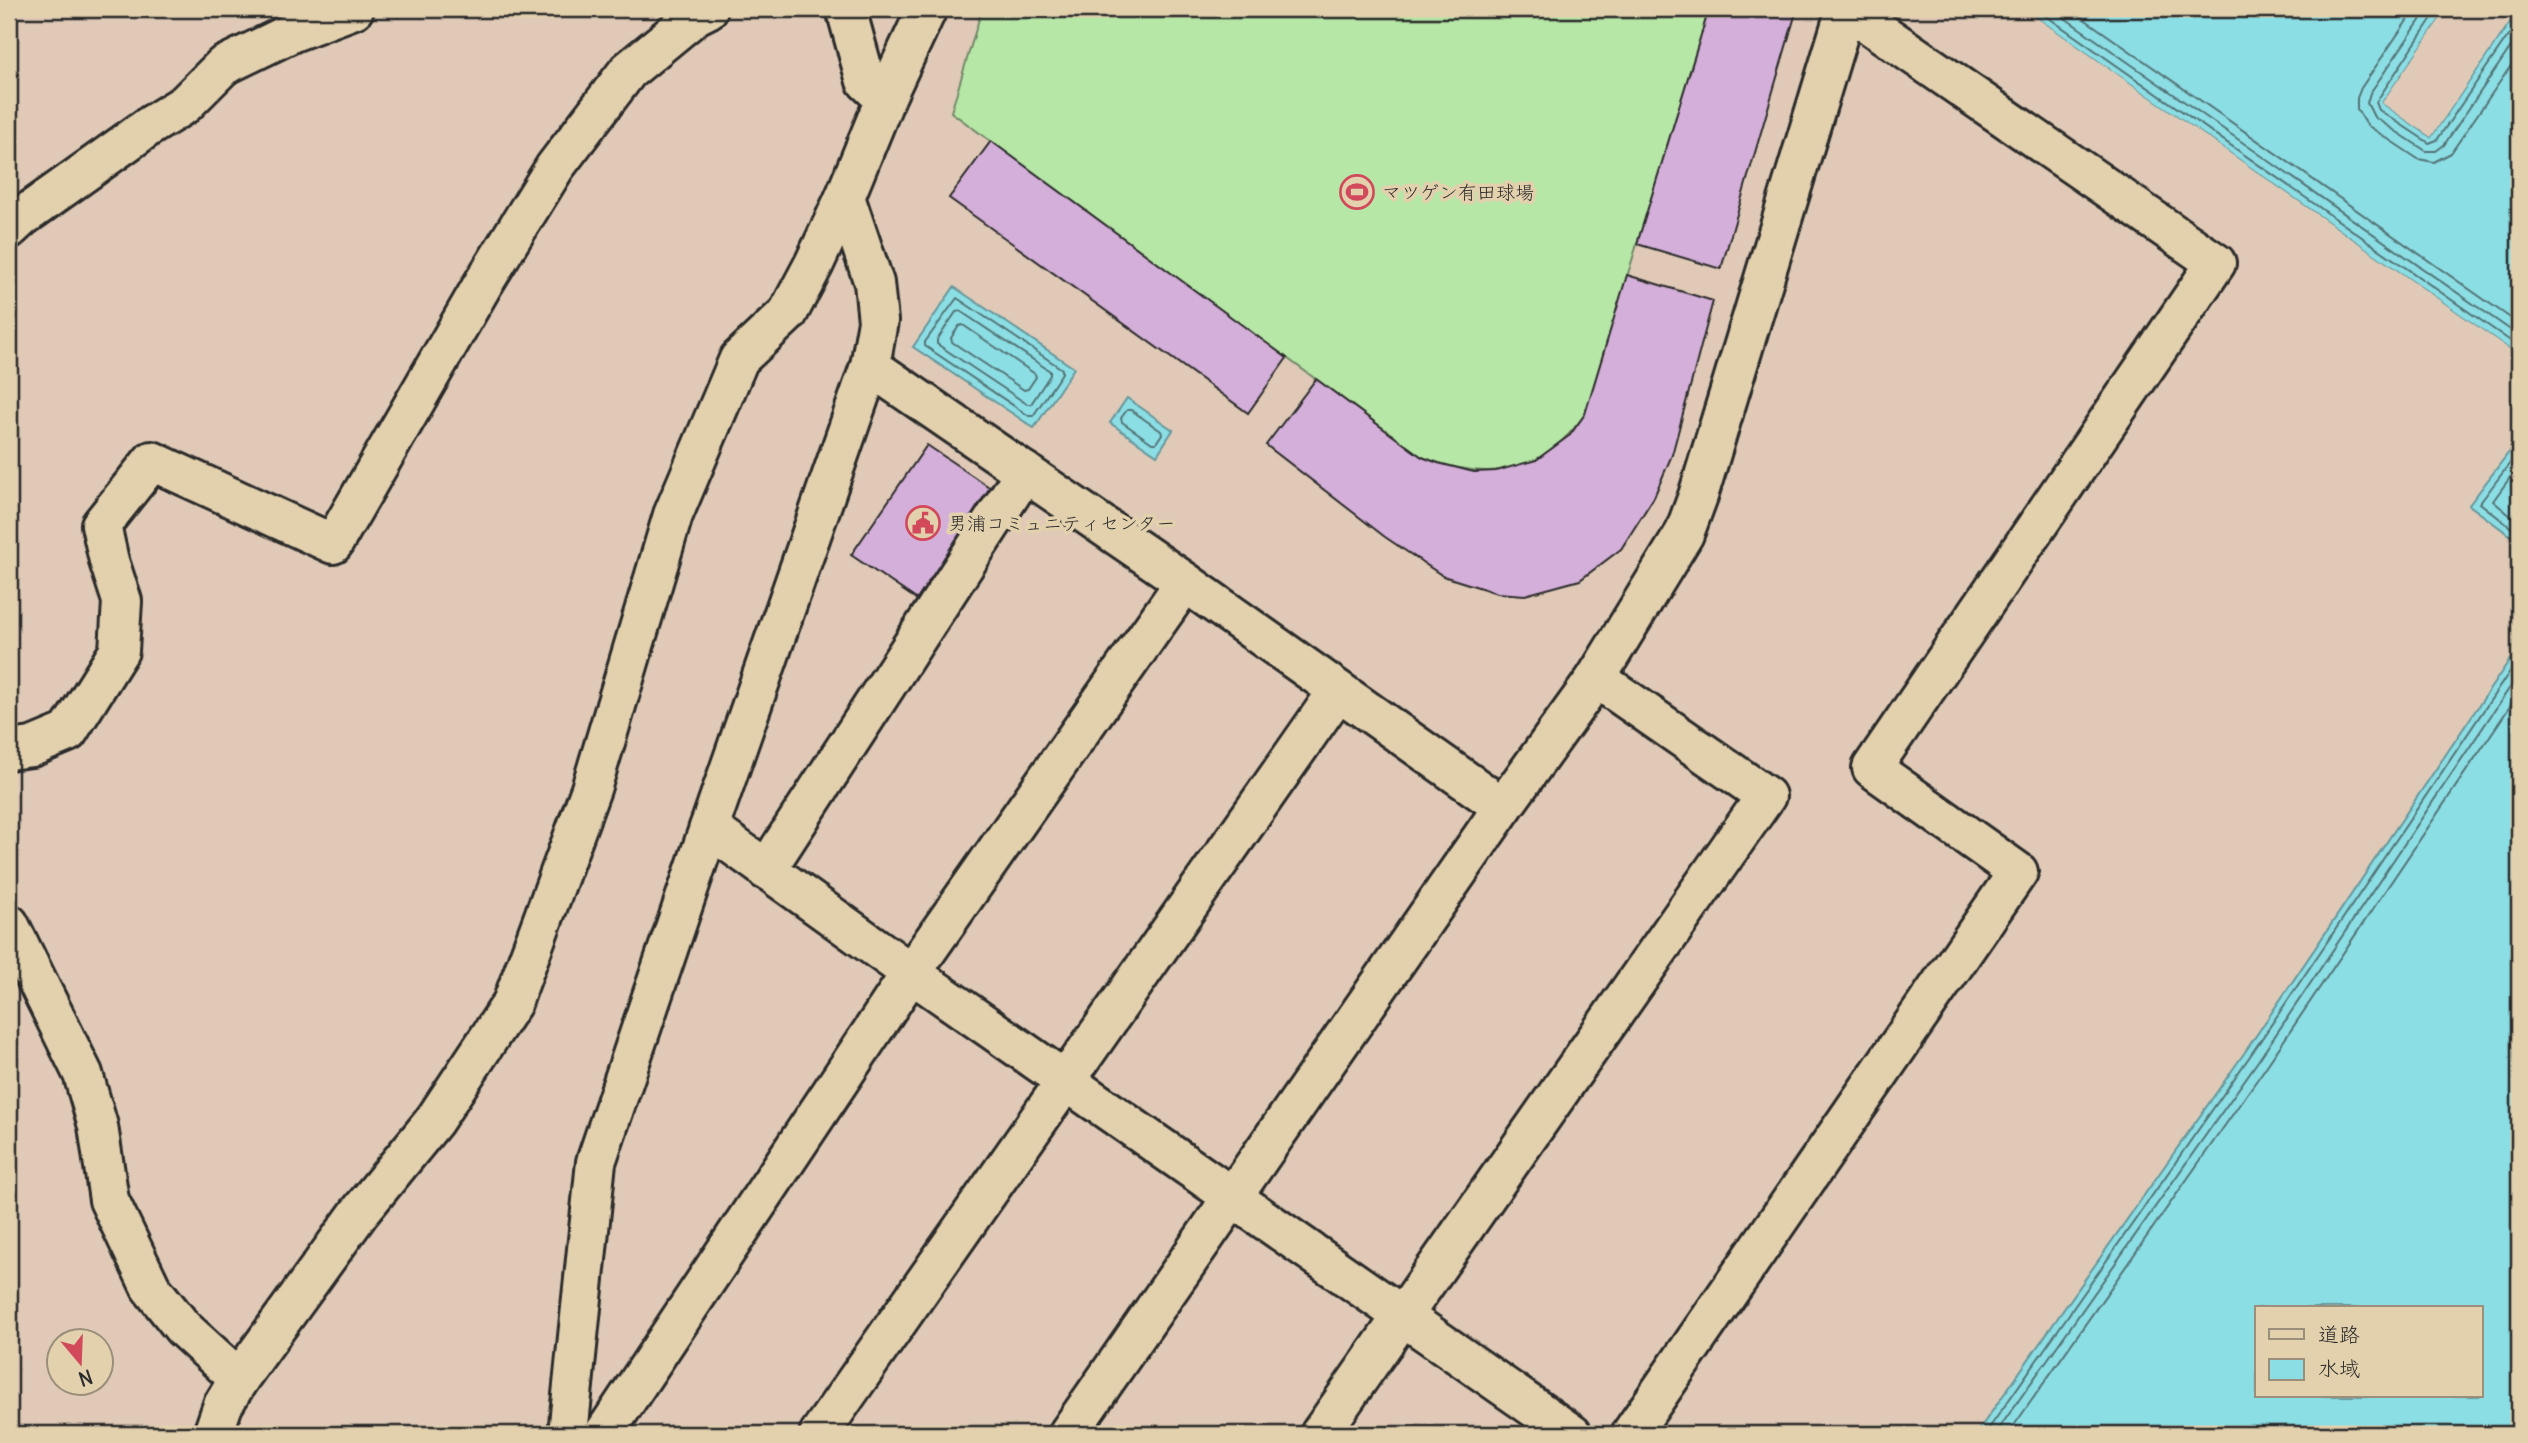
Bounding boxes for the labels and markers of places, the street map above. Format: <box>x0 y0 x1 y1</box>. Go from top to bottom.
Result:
sports icon: マツゲン有田球場 <box>1338 173 1376 211</box>
place label: マツゲン有田球場 <box>1382 180 1534 204</box>
public building icon: 男浦コミュニティセンター <box>904 504 942 542</box>
place label: 男浦コミュニティセンター <box>948 511 1175 535</box>

